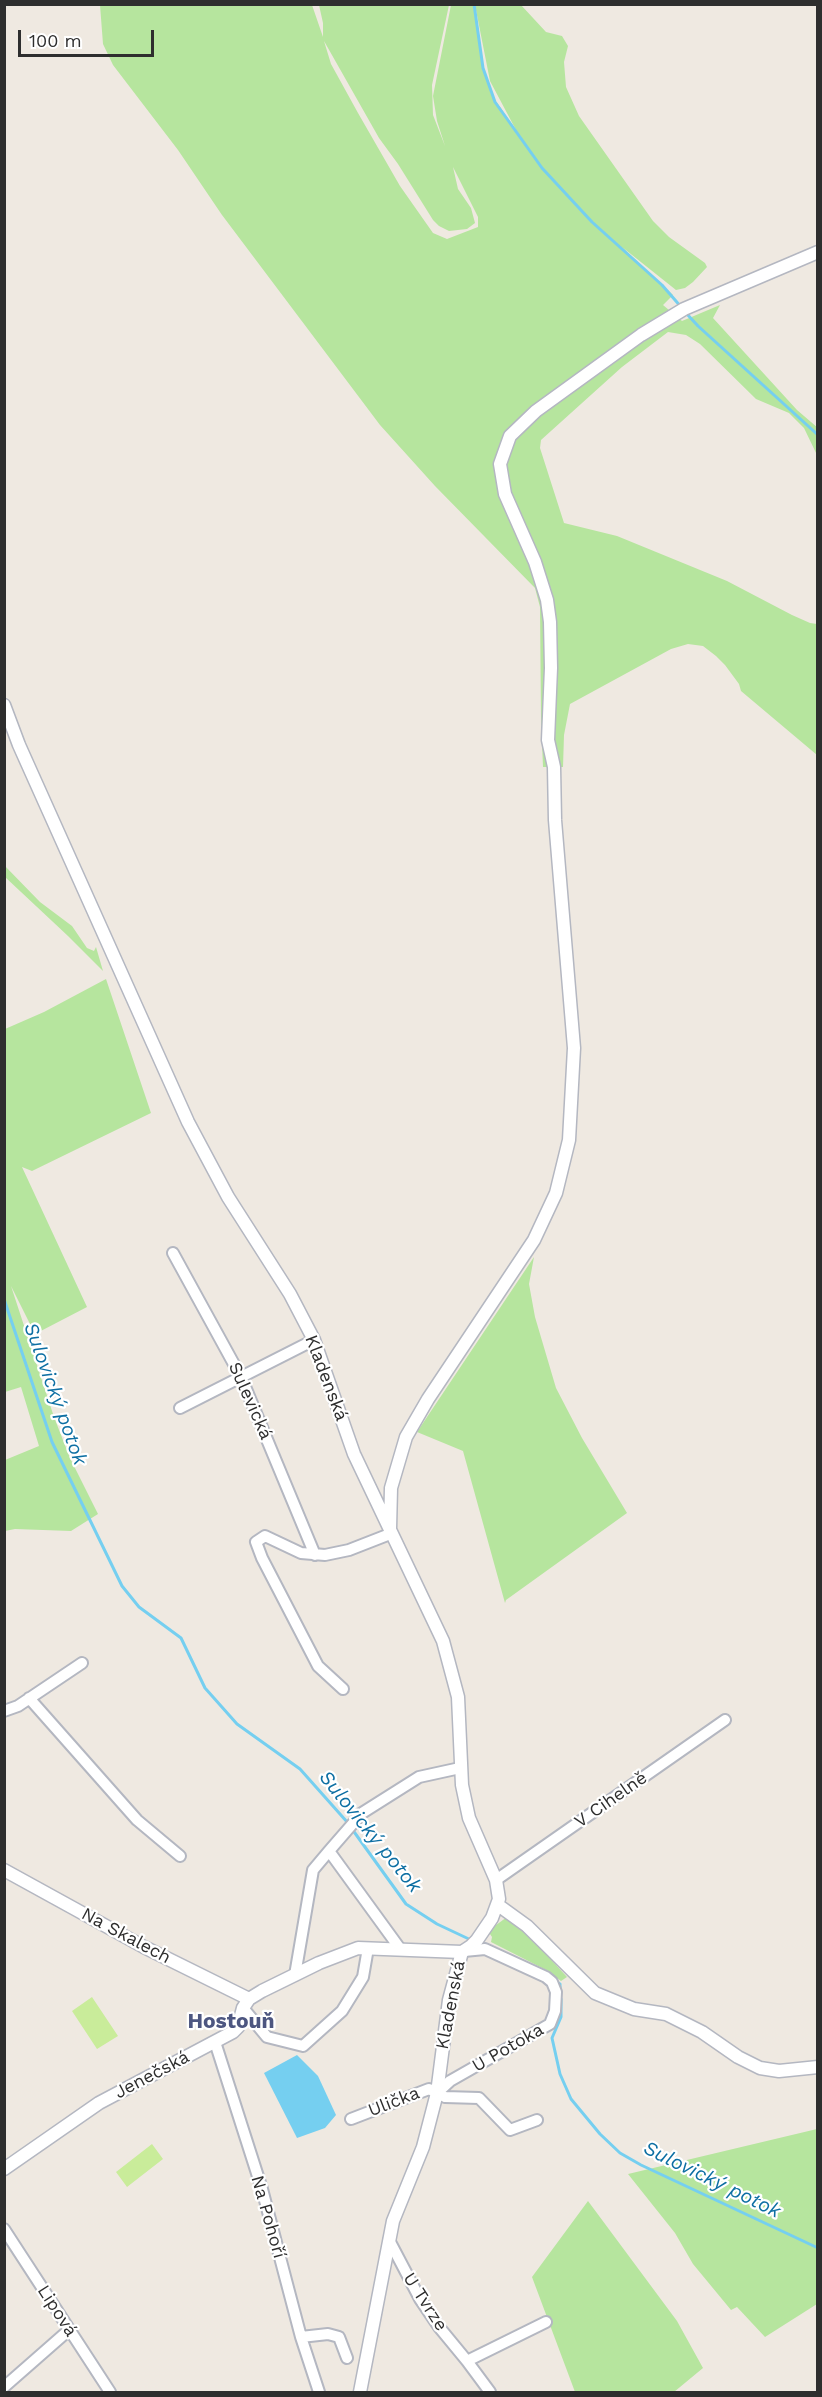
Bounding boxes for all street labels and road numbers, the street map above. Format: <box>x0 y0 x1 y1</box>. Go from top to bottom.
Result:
street label: Kladenská <box>300 1332 352 1424</box>
street label: Sulevická <box>223 1359 277 1443</box>
street label: V Cihelně <box>571 1767 651 1833</box>
street label: Na Skalech <box>78 1903 174 1969</box>
street label: Kladenská <box>432 1959 470 2051</box>
street label: U Potoka <box>468 2019 548 2077</box>
street label: Jenečská <box>111 2046 193 2104</box>
street label: Ulička <box>365 2082 423 2122</box>
street label: Na Pohoří <box>246 2173 290 2261</box>
street label: U Tvrze <box>398 2269 452 2335</box>
street label: Lipová <box>32 2281 82 2341</box>

